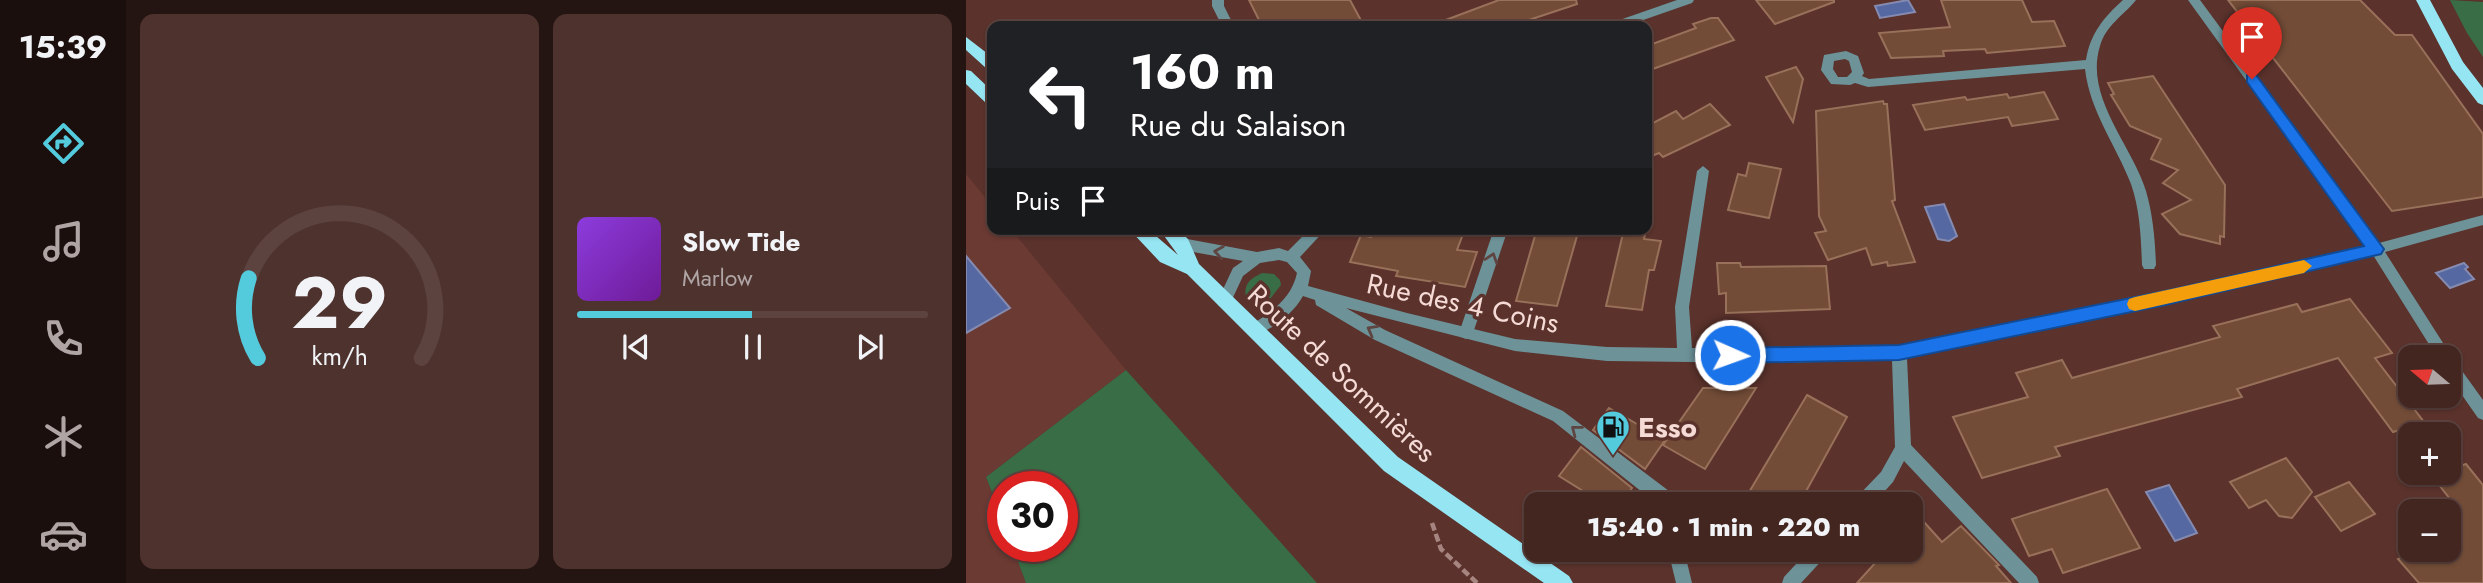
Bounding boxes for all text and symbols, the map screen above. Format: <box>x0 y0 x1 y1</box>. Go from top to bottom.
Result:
pin <box>2222 7 2282 79</box>
icon: arrive <box>2233 18 2271 56</box>
text: 15:39 <box>19 24 107 70</box>
text: 160 m <box>1130 37 1275 107</box>
icon: left <box>1015 49 1106 140</box>
text: Rue du Salaison <box>1130 102 1347 148</box>
icon: directions <box>39 119 88 168</box>
text: Puis <box>1015 182 1060 220</box>
icon: arrive <box>1074 182 1112 220</box>
icon: music <box>39 217 88 266</box>
text: Slow Tide <box>682 223 801 261</box>
one-way arrow <box>1213 245 1225 260</box>
text: 29 <box>291 250 388 355</box>
one-way arrow <box>1483 252 1498 264</box>
text: Marlow <box>682 261 753 295</box>
street label: Rue des 4 Coins <box>1363 263 1563 344</box>
street label: Route de Sommières <box>1238 275 1445 472</box>
icon: phone <box>39 314 88 363</box>
position arrow <box>1693 318 1767 392</box>
one-way arrow <box>1367 325 1379 338</box>
icon: previous <box>617 328 655 366</box>
icon: pause <box>734 328 772 366</box>
icon: next <box>851 328 889 366</box>
text: km/h <box>311 337 368 373</box>
north arrow <box>2398 345 2460 408</box>
map controls <box>2398 345 2461 562</box>
place label: Esso <box>1638 407 1697 448</box>
fuel station icon: Esso <box>1594 408 1632 457</box>
icon: climate <box>39 412 88 461</box>
button: + <box>2398 422 2461 485</box>
one-way arrow <box>1571 425 1584 438</box>
speed limit sign: 30 <box>987 471 1078 562</box>
button: − <box>2398 499 2461 562</box>
text: 15:40 · 1 min · 220 m <box>1587 508 1860 546</box>
icon: car <box>39 510 88 559</box>

